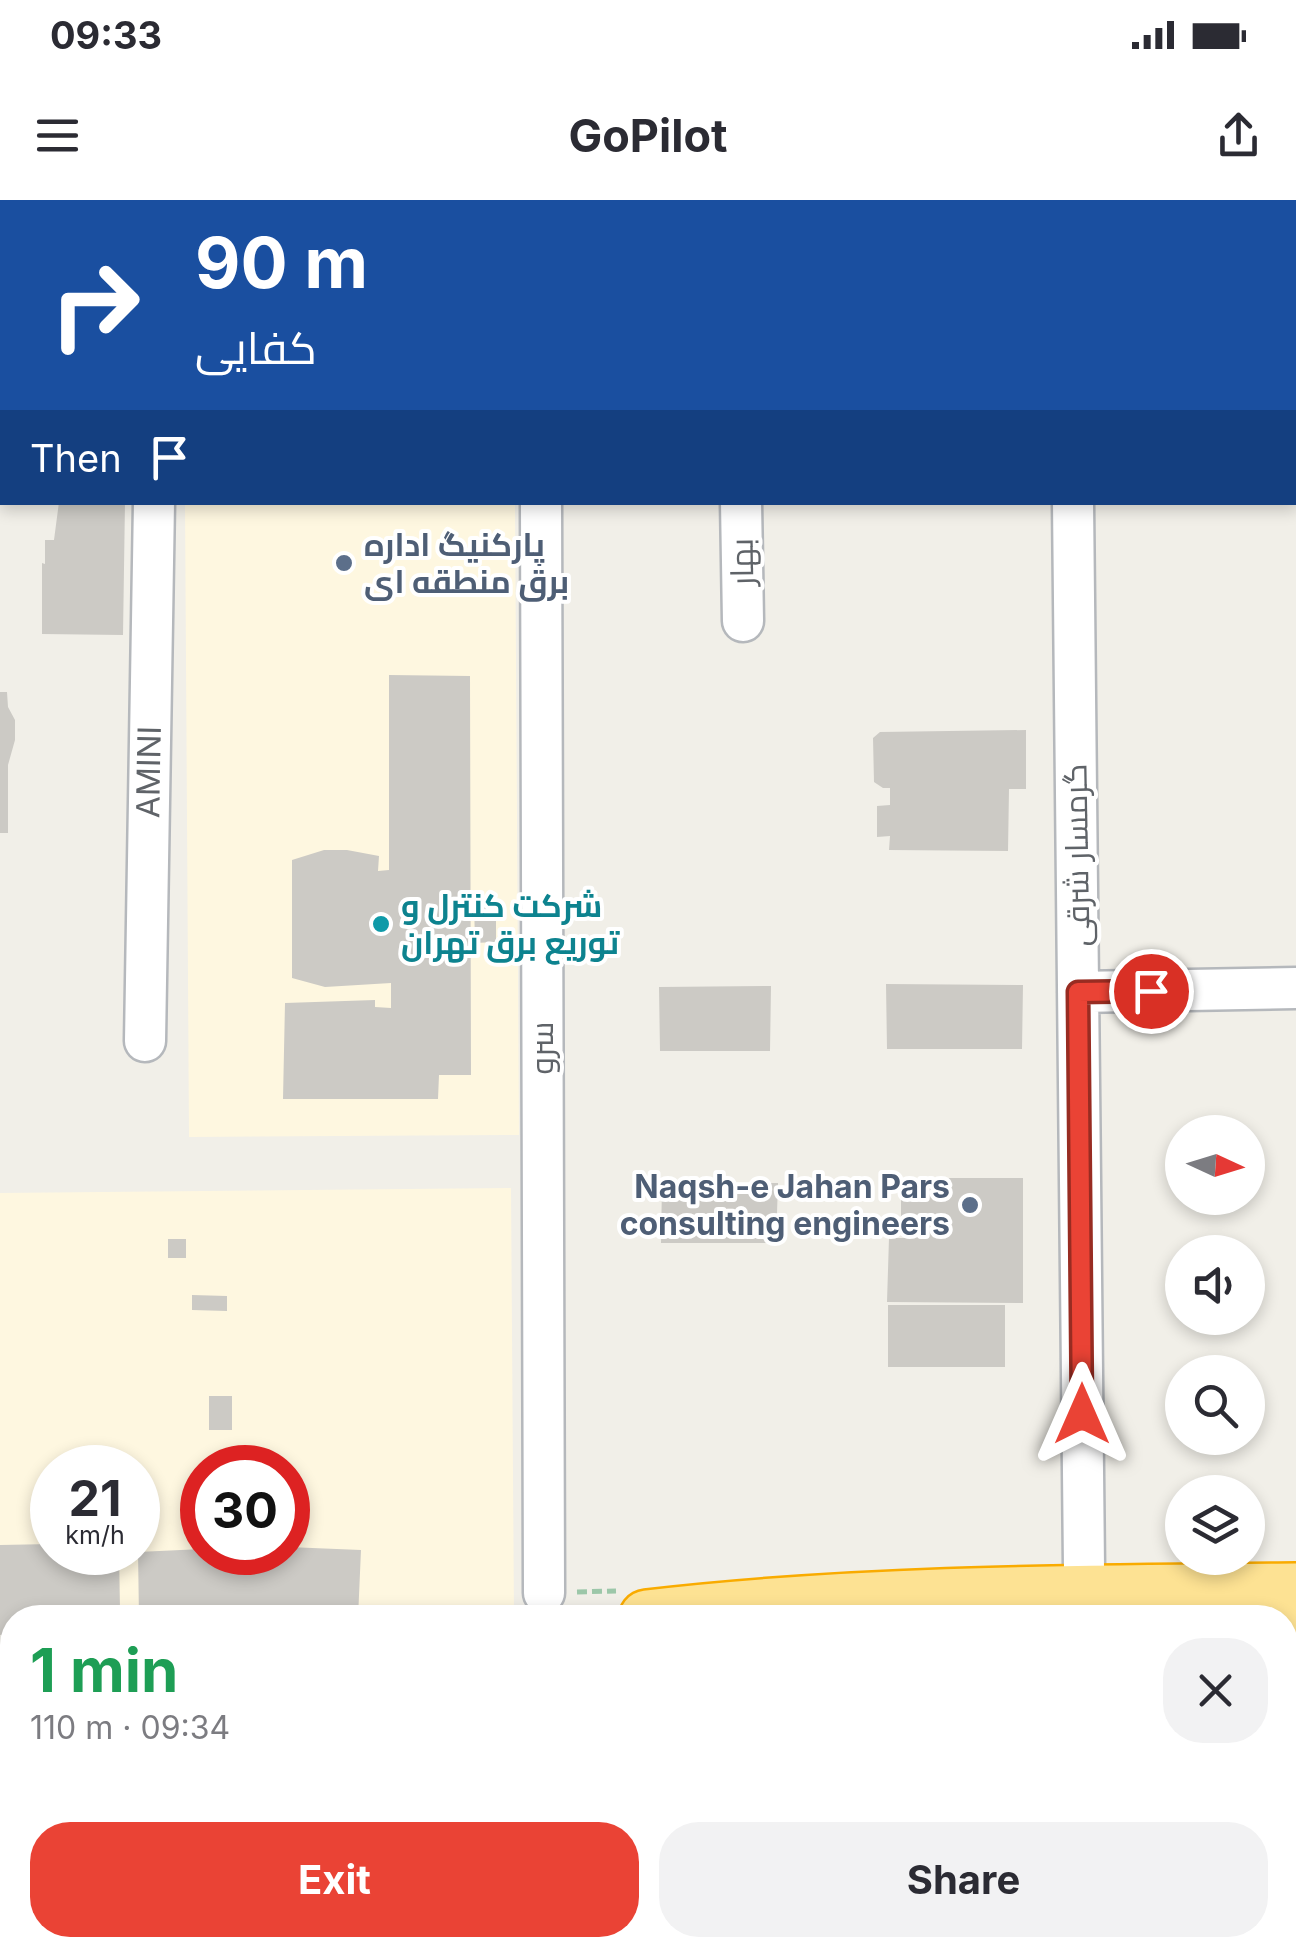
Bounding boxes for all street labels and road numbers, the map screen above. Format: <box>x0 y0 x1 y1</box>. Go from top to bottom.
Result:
street label: بهار <box>722 538 761 588</box>
street label: AMINI <box>128 726 169 818</box>
street label: گرمسار شرقی <box>1055 763 1098 947</box>
street label: سرو <box>522 1022 561 1074</box>

